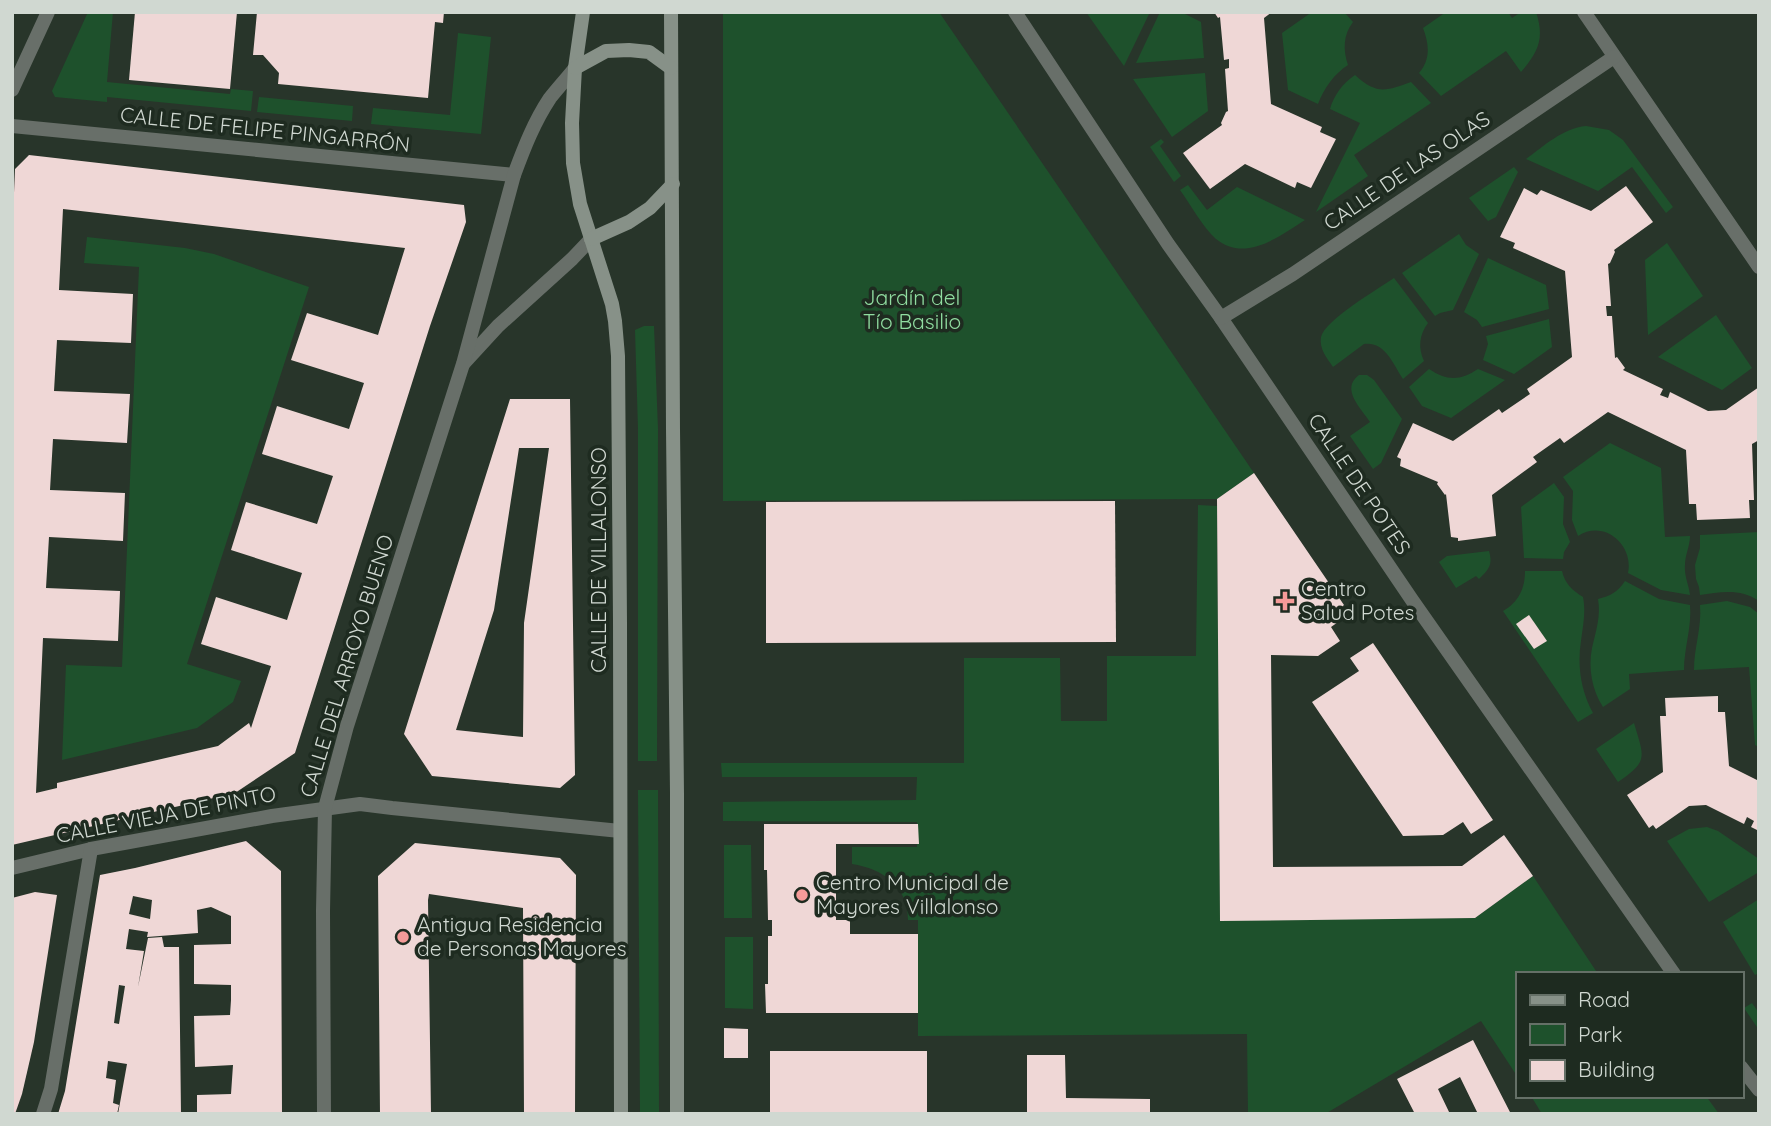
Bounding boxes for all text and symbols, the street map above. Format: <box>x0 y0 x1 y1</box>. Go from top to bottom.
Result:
street label: CALLE DE FELIPE PINGARRÓN <box>119 101 411 157</box>
street label: CALLE DE LAS OLAS <box>1318 105 1495 235</box>
park label: Jardín del Tío Basilio <box>863 284 961 334</box>
street label: CALLE DE POTES <box>1303 408 1417 559</box>
street label: CALLE DE VILLALONSO <box>585 447 611 673</box>
street label: CALLE DEL ARROYO BUENO <box>294 531 398 800</box>
place label: Centro Salud Potes <box>1301 575 1414 625</box>
marker: Centro Salud Potes <box>1275 591 1295 611</box>
street label: CALLE VIEJA DE PINTO <box>54 780 278 848</box>
place label: Centro Municipal de Mayores Villalonso <box>816 869 1009 919</box>
marker: Centro Municipal de Mayores Villalonso <box>794 887 810 903</box>
place label: Antigua Residencia de Personas Mayores <box>417 911 627 961</box>
marker: Antigua Residencia de Personas Mayores <box>395 929 411 945</box>
legend <box>1516 972 1743 1098</box>
text: Road <box>1578 986 1630 1012</box>
text: Park <box>1578 1021 1622 1047</box>
text: Building <box>1578 1056 1655 1082</box>

